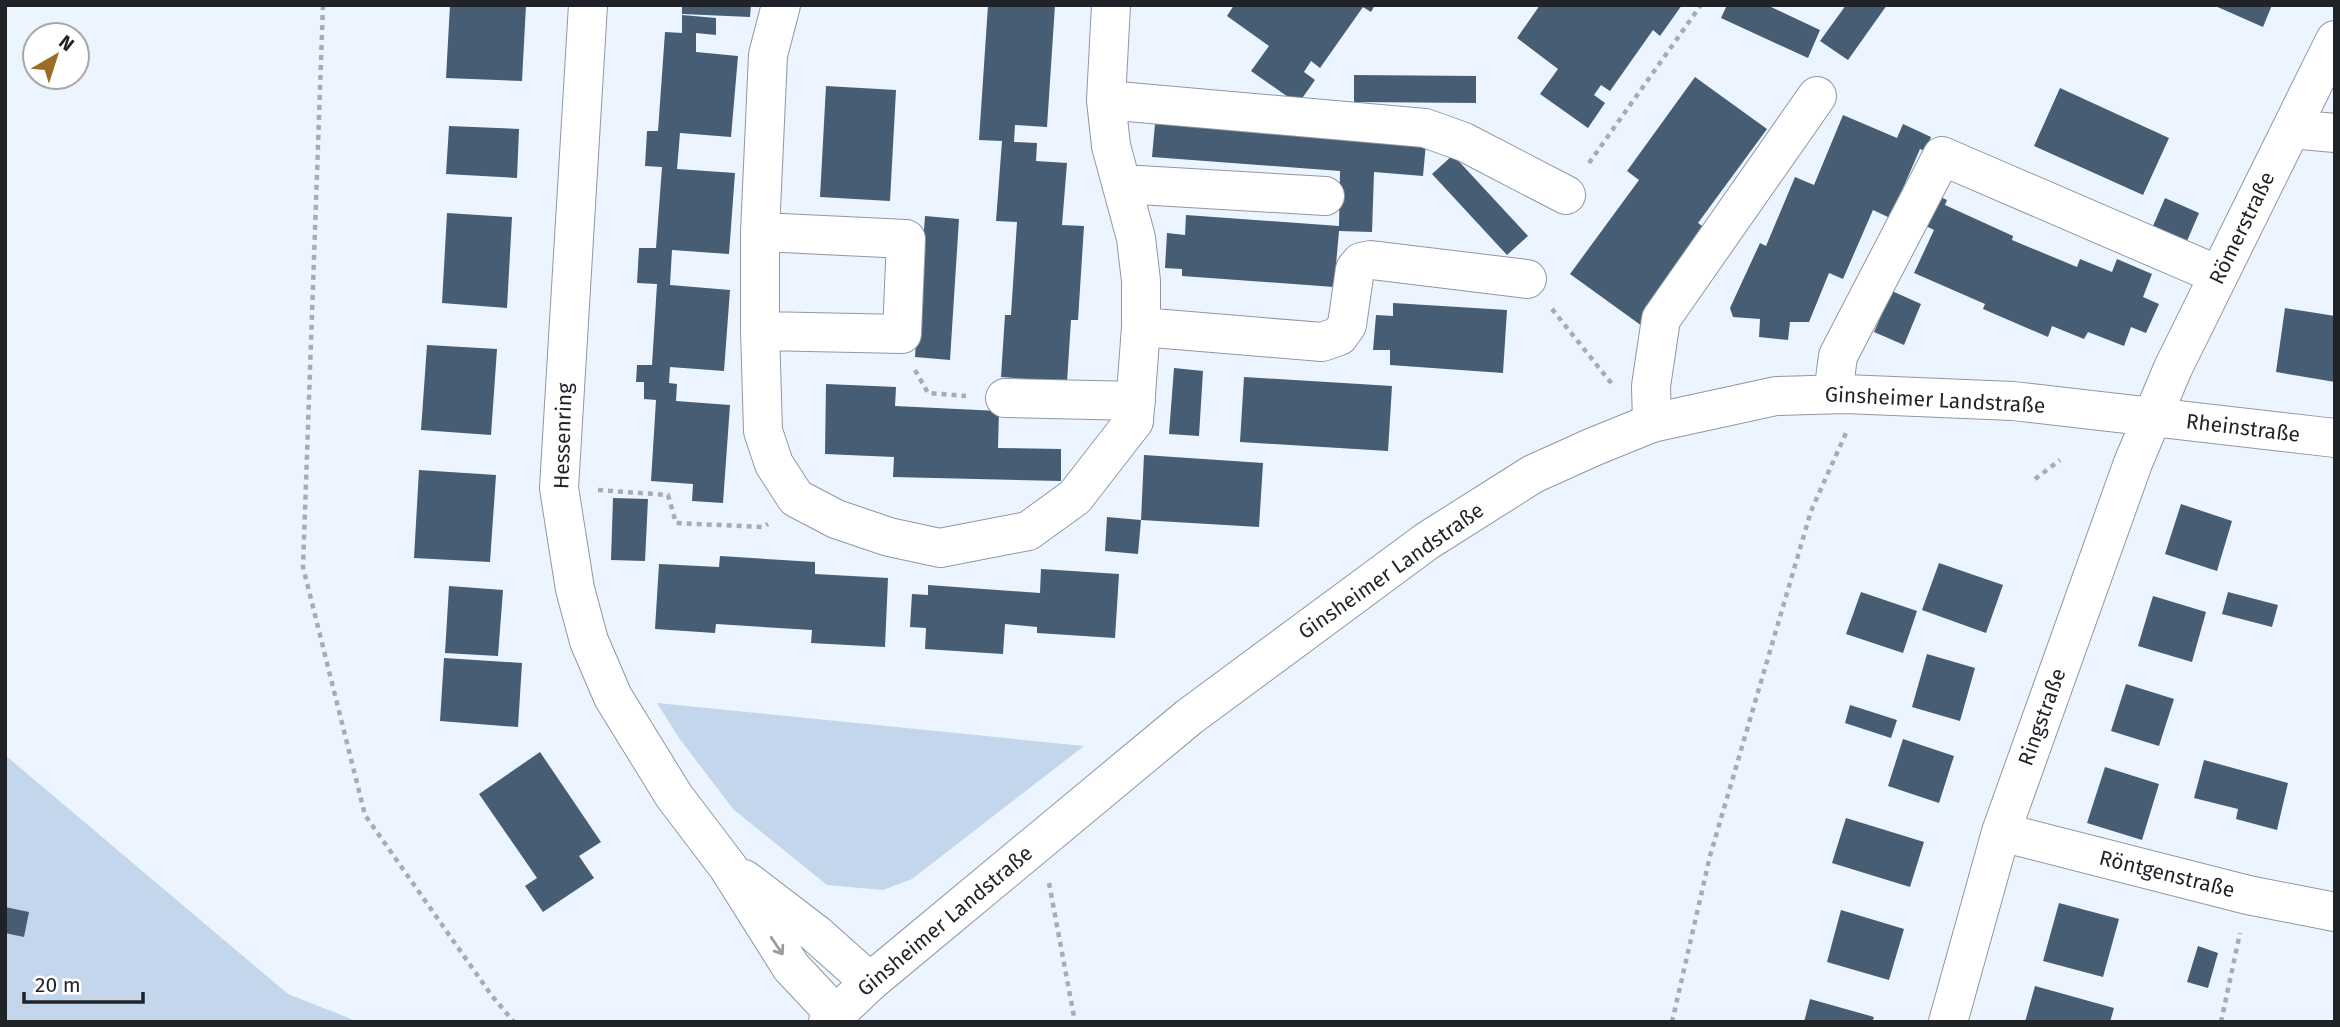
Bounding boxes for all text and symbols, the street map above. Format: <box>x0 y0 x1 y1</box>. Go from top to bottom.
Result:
north arrow <box>21 21 91 91</box>
text: N <box>54 30 79 56</box>
street label: Römerstraße <box>2204 167 2280 289</box>
street label: Ginsheimer Landstraße <box>1824 381 2046 419</box>
street label: Hessenring <box>548 382 578 489</box>
street label: Rheinstraße <box>2184 408 2302 448</box>
street label: Ginsheimer Landstraße <box>1293 497 1489 645</box>
street label: Ringstraße <box>2012 665 2072 769</box>
street label: Ginsheimer Landstraße <box>852 840 1038 1002</box>
street label: Röntgenstraße <box>2097 845 2237 903</box>
one-way arrow <box>769 936 784 955</box>
scale bar <box>24 960 144 1004</box>
text: 20 m <box>35 972 81 998</box>

